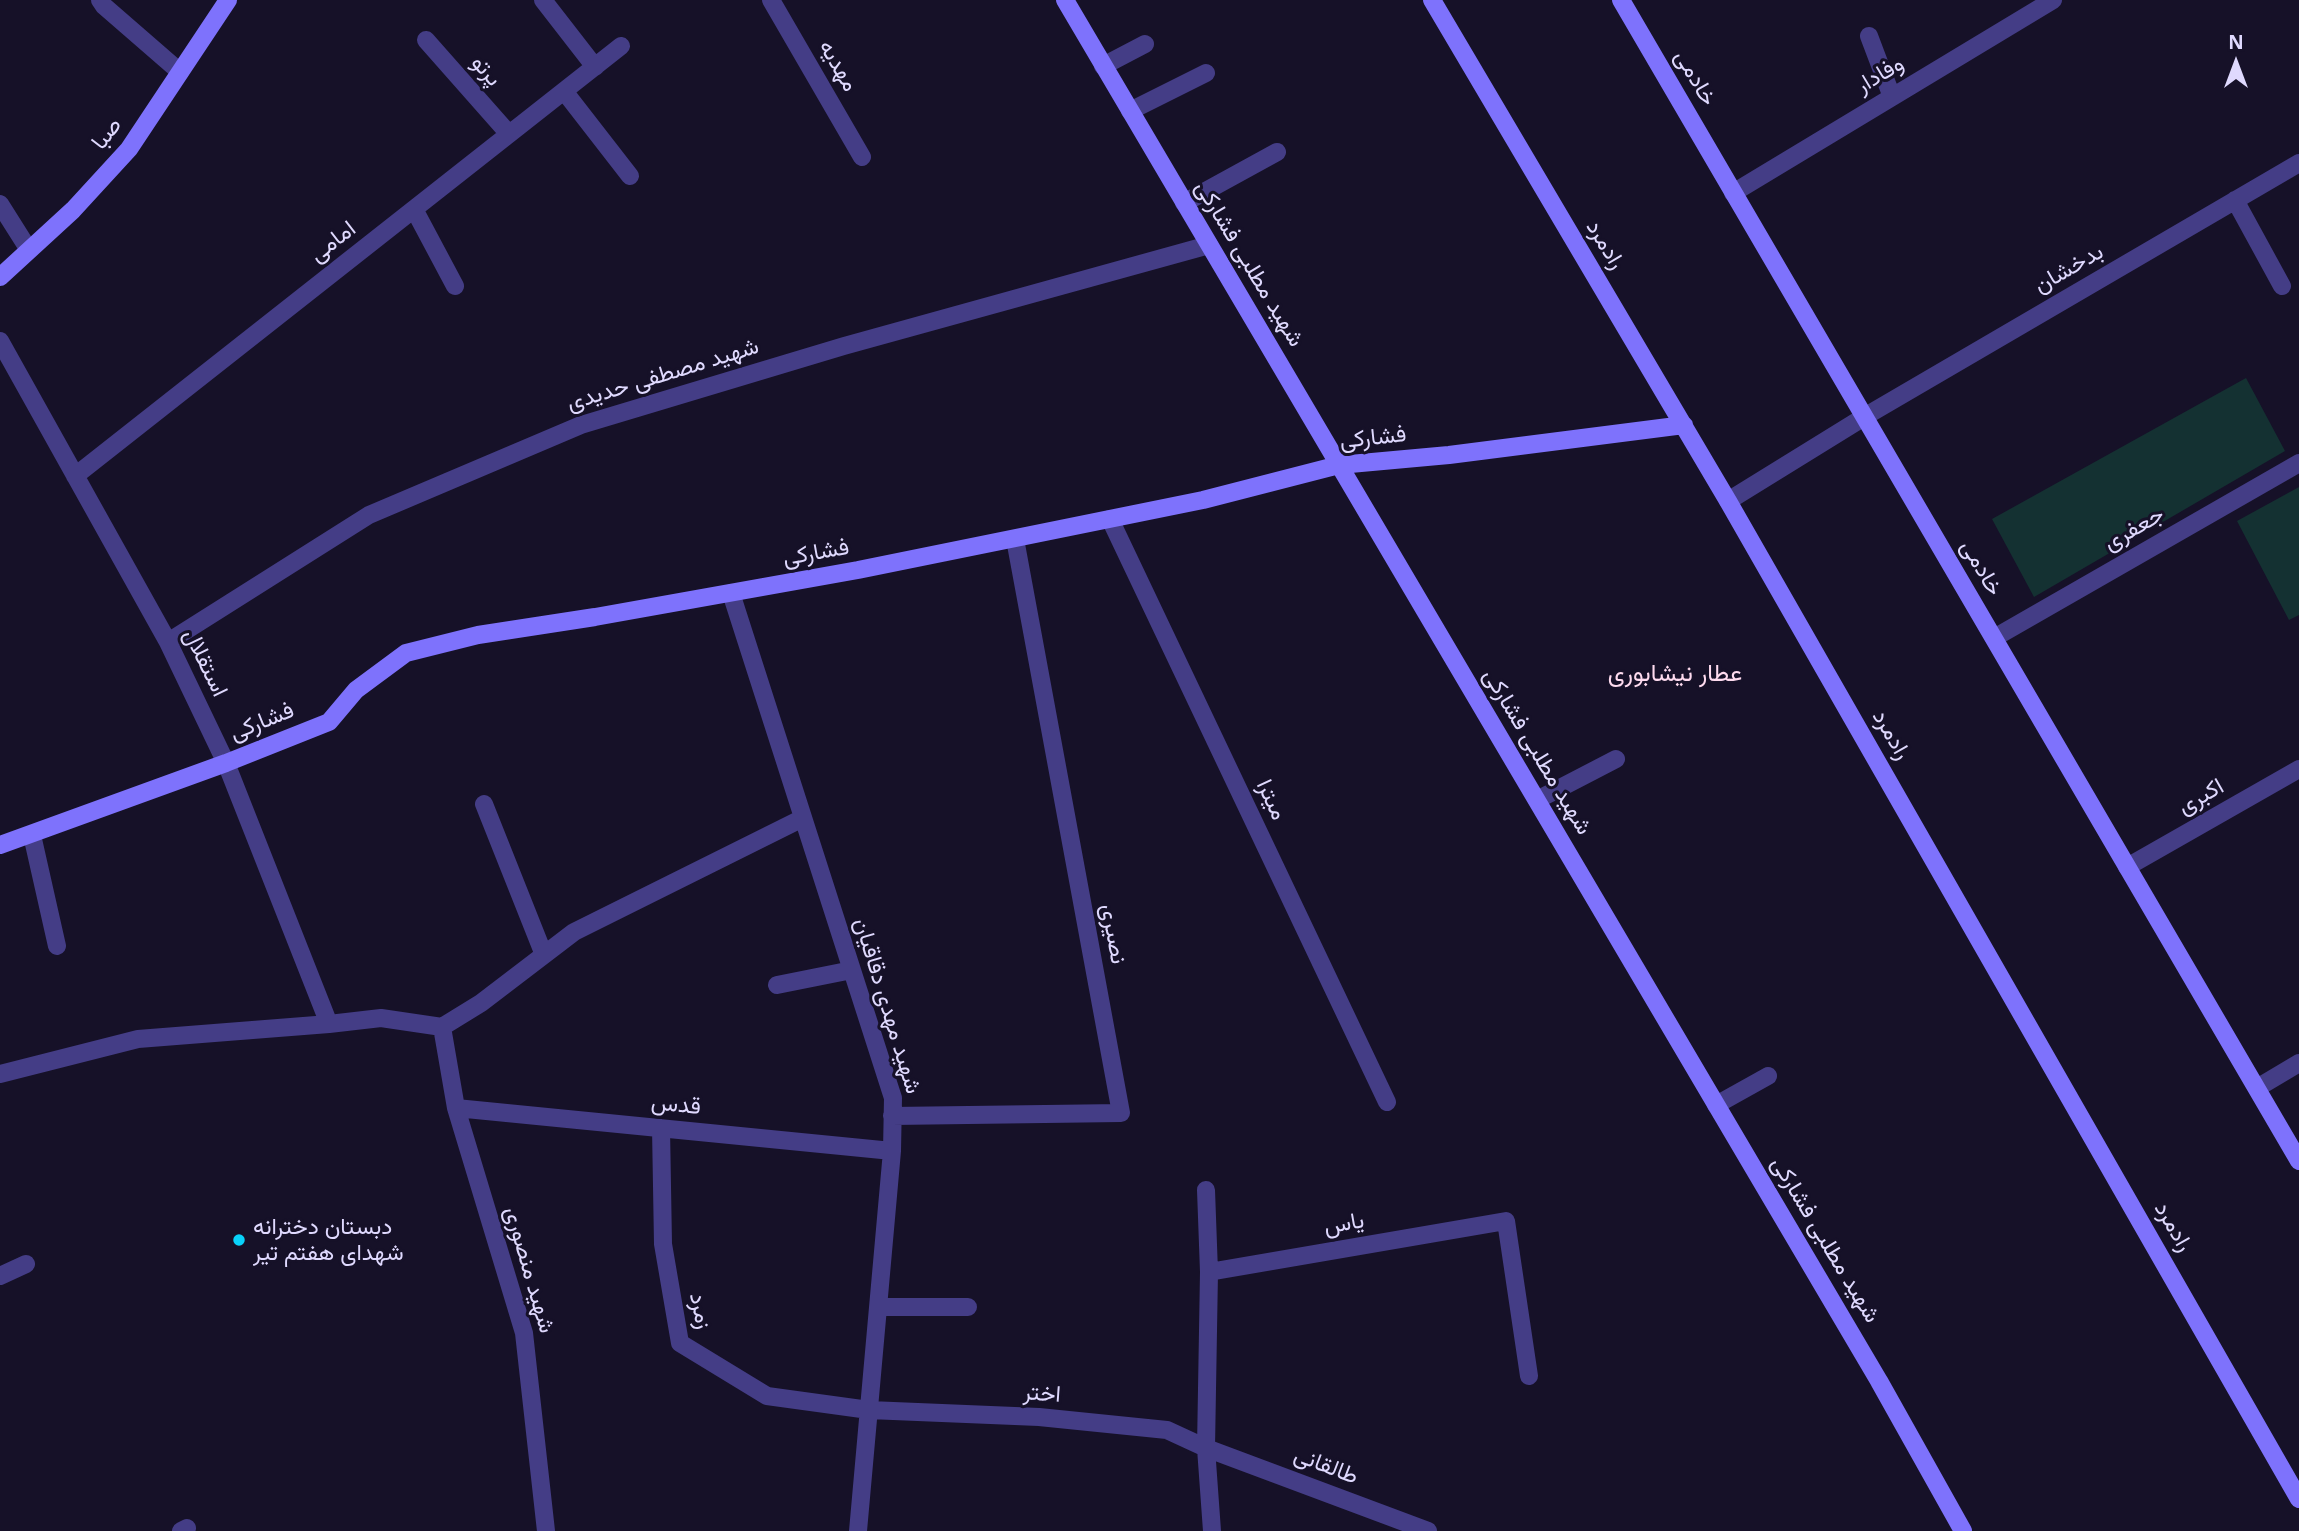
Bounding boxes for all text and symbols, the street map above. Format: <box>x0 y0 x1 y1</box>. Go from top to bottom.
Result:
north arrow <box>2201 28 2271 98</box>
text: N <box>2228 29 2244 55</box>
street label: مهدیه <box>812 35 864 97</box>
street label: خادمی <box>1668 45 1722 111</box>
street label: پرتو <box>465 50 507 92</box>
street label: وفادار <box>1851 50 1909 100</box>
street label: صبا <box>86 112 128 156</box>
street label: شهید مطلبی فشارکی <box>1188 176 1310 352</box>
street label: امامی <box>304 215 362 269</box>
street label: رادمرد <box>1580 215 1630 275</box>
street label: بدخشان <box>2029 238 2109 300</box>
street label: شهید مصطفی حدیدی <box>564 333 762 417</box>
street label: فشارکی <box>1338 421 1408 455</box>
street label: جعفری <box>2099 501 2169 557</box>
street label: فشارکی <box>781 534 851 572</box>
street label: خادمی <box>1954 535 2008 601</box>
street label: استقلال <box>177 624 233 702</box>
district label: عطار نیشابوری <box>1608 660 1742 688</box>
street label: شهید مطلبی فشارکی <box>1476 664 1598 840</box>
street label: فشارکی <box>226 697 298 747</box>
street label: رادمرد <box>1866 705 1916 765</box>
street label: اکبری <box>2173 773 2229 821</box>
street label: میترا <box>1250 775 1292 825</box>
street label: نصیری <box>1094 902 1132 966</box>
street label: شهید مهدی دقاقیان <box>847 915 927 1097</box>
street label: قدس <box>650 1089 702 1121</box>
street label: شهید مطلبی فشارکی <box>1764 1152 1886 1328</box>
street label: رادمرد <box>2148 1197 2198 1257</box>
street label: شهید منصوری <box>498 1204 560 1336</box>
street label: یاس <box>1322 1207 1366 1241</box>
place label: دبستان دخترانه شهدای هفتم تیر <box>253 1213 404 1267</box>
marker: دبستان دخترانه شهدای هفتم تیر <box>231 1232 247 1248</box>
street label: زمرد <box>683 1290 717 1332</box>
street label: اختر <box>1022 1379 1062 1409</box>
street label: طالقانی <box>1290 1441 1362 1491</box>

